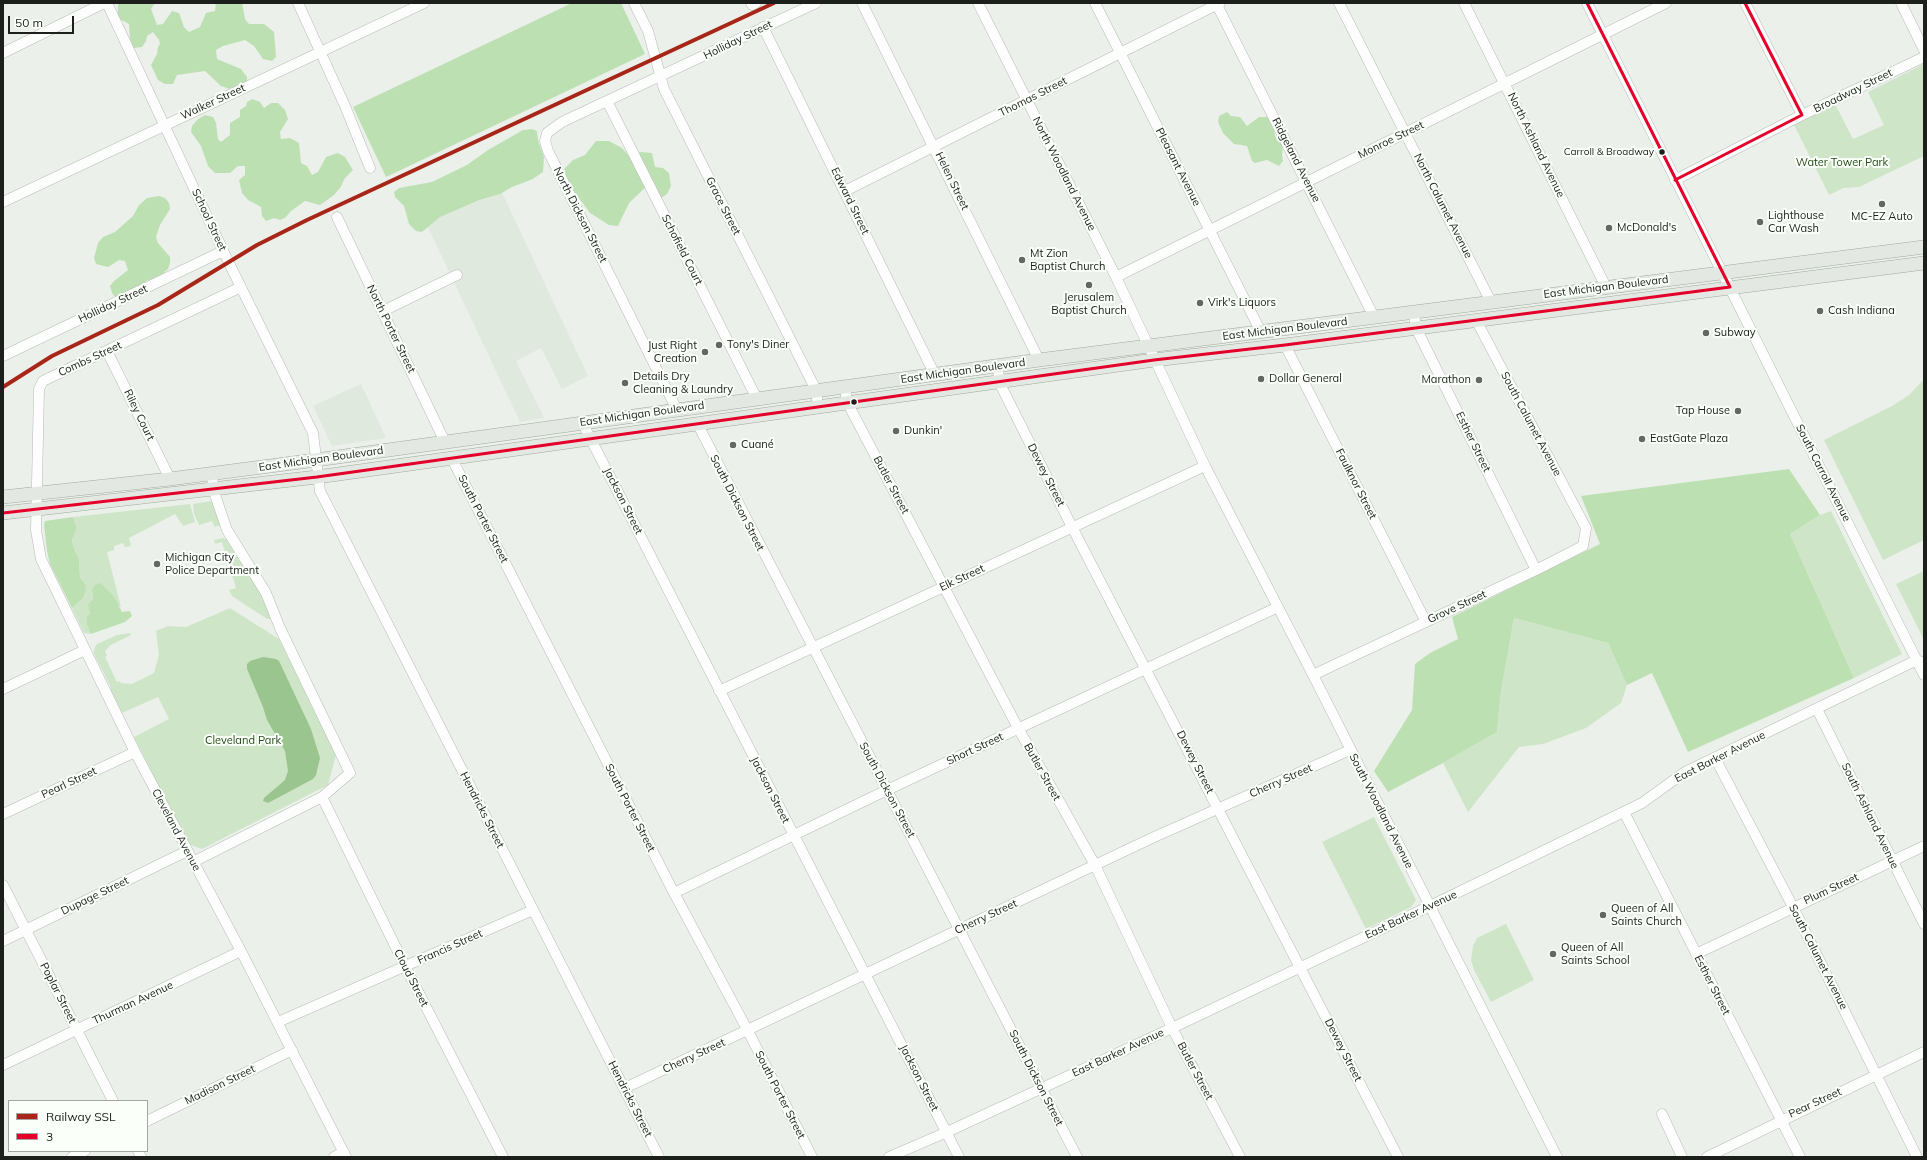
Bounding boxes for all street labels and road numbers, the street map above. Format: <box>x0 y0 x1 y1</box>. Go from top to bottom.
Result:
street label: Holliday Street <box>701 18 775 62</box>
street label: Broadway Street <box>1811 66 1895 116</box>
street label: Thomas Street <box>997 74 1069 120</box>
street label: Walker Street <box>179 81 247 123</box>
street label: North Ashland Avenue <box>1505 90 1567 200</box>
street label: North Woodland Avenue <box>1029 115 1099 233</box>
street label: Ridgeland Avenue <box>1269 116 1323 204</box>
street label: Monroe Street <box>1356 118 1426 162</box>
street label: Pleasant Avenue <box>1153 126 1203 208</box>
street label: Helen Street <box>932 150 972 212</box>
street label: North Calumet Avenue <box>1411 152 1475 260</box>
street label: North Dickson Street <box>550 165 610 265</box>
street label: Edward Street <box>828 165 872 237</box>
street label: Grace Street <box>703 175 743 237</box>
street label: School Street <box>189 187 229 253</box>
street label: Schofield Court <box>659 213 705 287</box>
street label: East Michigan Boulevard <box>1543 273 1669 301</box>
street label: Holliday Street <box>76 282 150 326</box>
street label: North Porter Street <box>364 283 418 375</box>
street label: East Michigan Boulevard <box>1222 315 1348 343</box>
street label: Combs Street <box>56 339 124 379</box>
street label: East Michigan Boulevard <box>900 356 1026 386</box>
street label: South Calumet Avenue <box>1498 370 1564 478</box>
street label: Riley Court <box>121 387 157 443</box>
street label: East Michigan Boulevard <box>579 399 705 429</box>
street label: Esther Street <box>1453 410 1493 474</box>
street label: South Carroll Avenue <box>1793 422 1853 524</box>
street label: Dewey Street <box>1025 441 1067 509</box>
street label: East Michigan Boulevard <box>258 444 384 474</box>
street label: Faulknor Street <box>1333 447 1379 521</box>
street label: South Dickson Street <box>707 453 767 553</box>
street label: Butler Street <box>870 454 912 516</box>
street label: Jackson Street <box>601 466 645 536</box>
street label: South Porter Street <box>455 473 511 565</box>
street label: Elk Street <box>937 562 987 594</box>
street label: Grove Street <box>1426 588 1488 626</box>
street label: Dewey Street <box>1174 728 1216 796</box>
street label: East Barker Avenue <box>1673 728 1767 786</box>
street label: Short Street <box>945 730 1005 768</box>
street label: South Dickson Street <box>856 740 918 840</box>
street label: Butler Street <box>1021 741 1063 803</box>
street label: South Woodland Avenue <box>1346 751 1416 871</box>
street label: Jackson Street <box>748 755 792 825</box>
street label: Cherry Street <box>1248 761 1314 801</box>
street label: South Ashland Avenue <box>1839 761 1901 871</box>
street label: South Porter Street <box>602 762 658 854</box>
street label: Pearl Street <box>39 764 99 802</box>
street label: Hendricks Street <box>457 770 507 850</box>
street label: Cleveland Avenue <box>149 787 203 873</box>
street label: Plum Street <box>1801 871 1861 907</box>
street label: Dupage Street <box>59 874 131 918</box>
street label: East Barker Avenue <box>1363 888 1459 942</box>
street label: Cherry Street <box>953 897 1019 937</box>
street label: South Calumet Avenue <box>1786 902 1850 1012</box>
street label: Francis Street <box>415 927 485 967</box>
street label: Cloud Street <box>391 947 431 1009</box>
street label: Esther Street <box>1691 953 1733 1017</box>
street label: Poplar Street <box>37 960 79 1026</box>
street label: Thurman Avenue <box>91 979 175 1027</box>
street label: Dewey Street <box>1322 1016 1364 1084</box>
street label: East Barker Avenue <box>1070 1026 1166 1080</box>
street label: South Dickson Street <box>1006 1028 1066 1128</box>
street label: Cherry Street <box>661 1036 727 1076</box>
street label: Butler Street <box>1174 1040 1216 1102</box>
street label: Jackson Street <box>897 1043 941 1113</box>
street label: South Porter Street <box>752 1049 808 1141</box>
street label: Hendricks Street <box>605 1059 655 1139</box>
street label: Madison Street <box>183 1062 257 1108</box>
street label: Pear Street <box>1786 1085 1844 1121</box>

